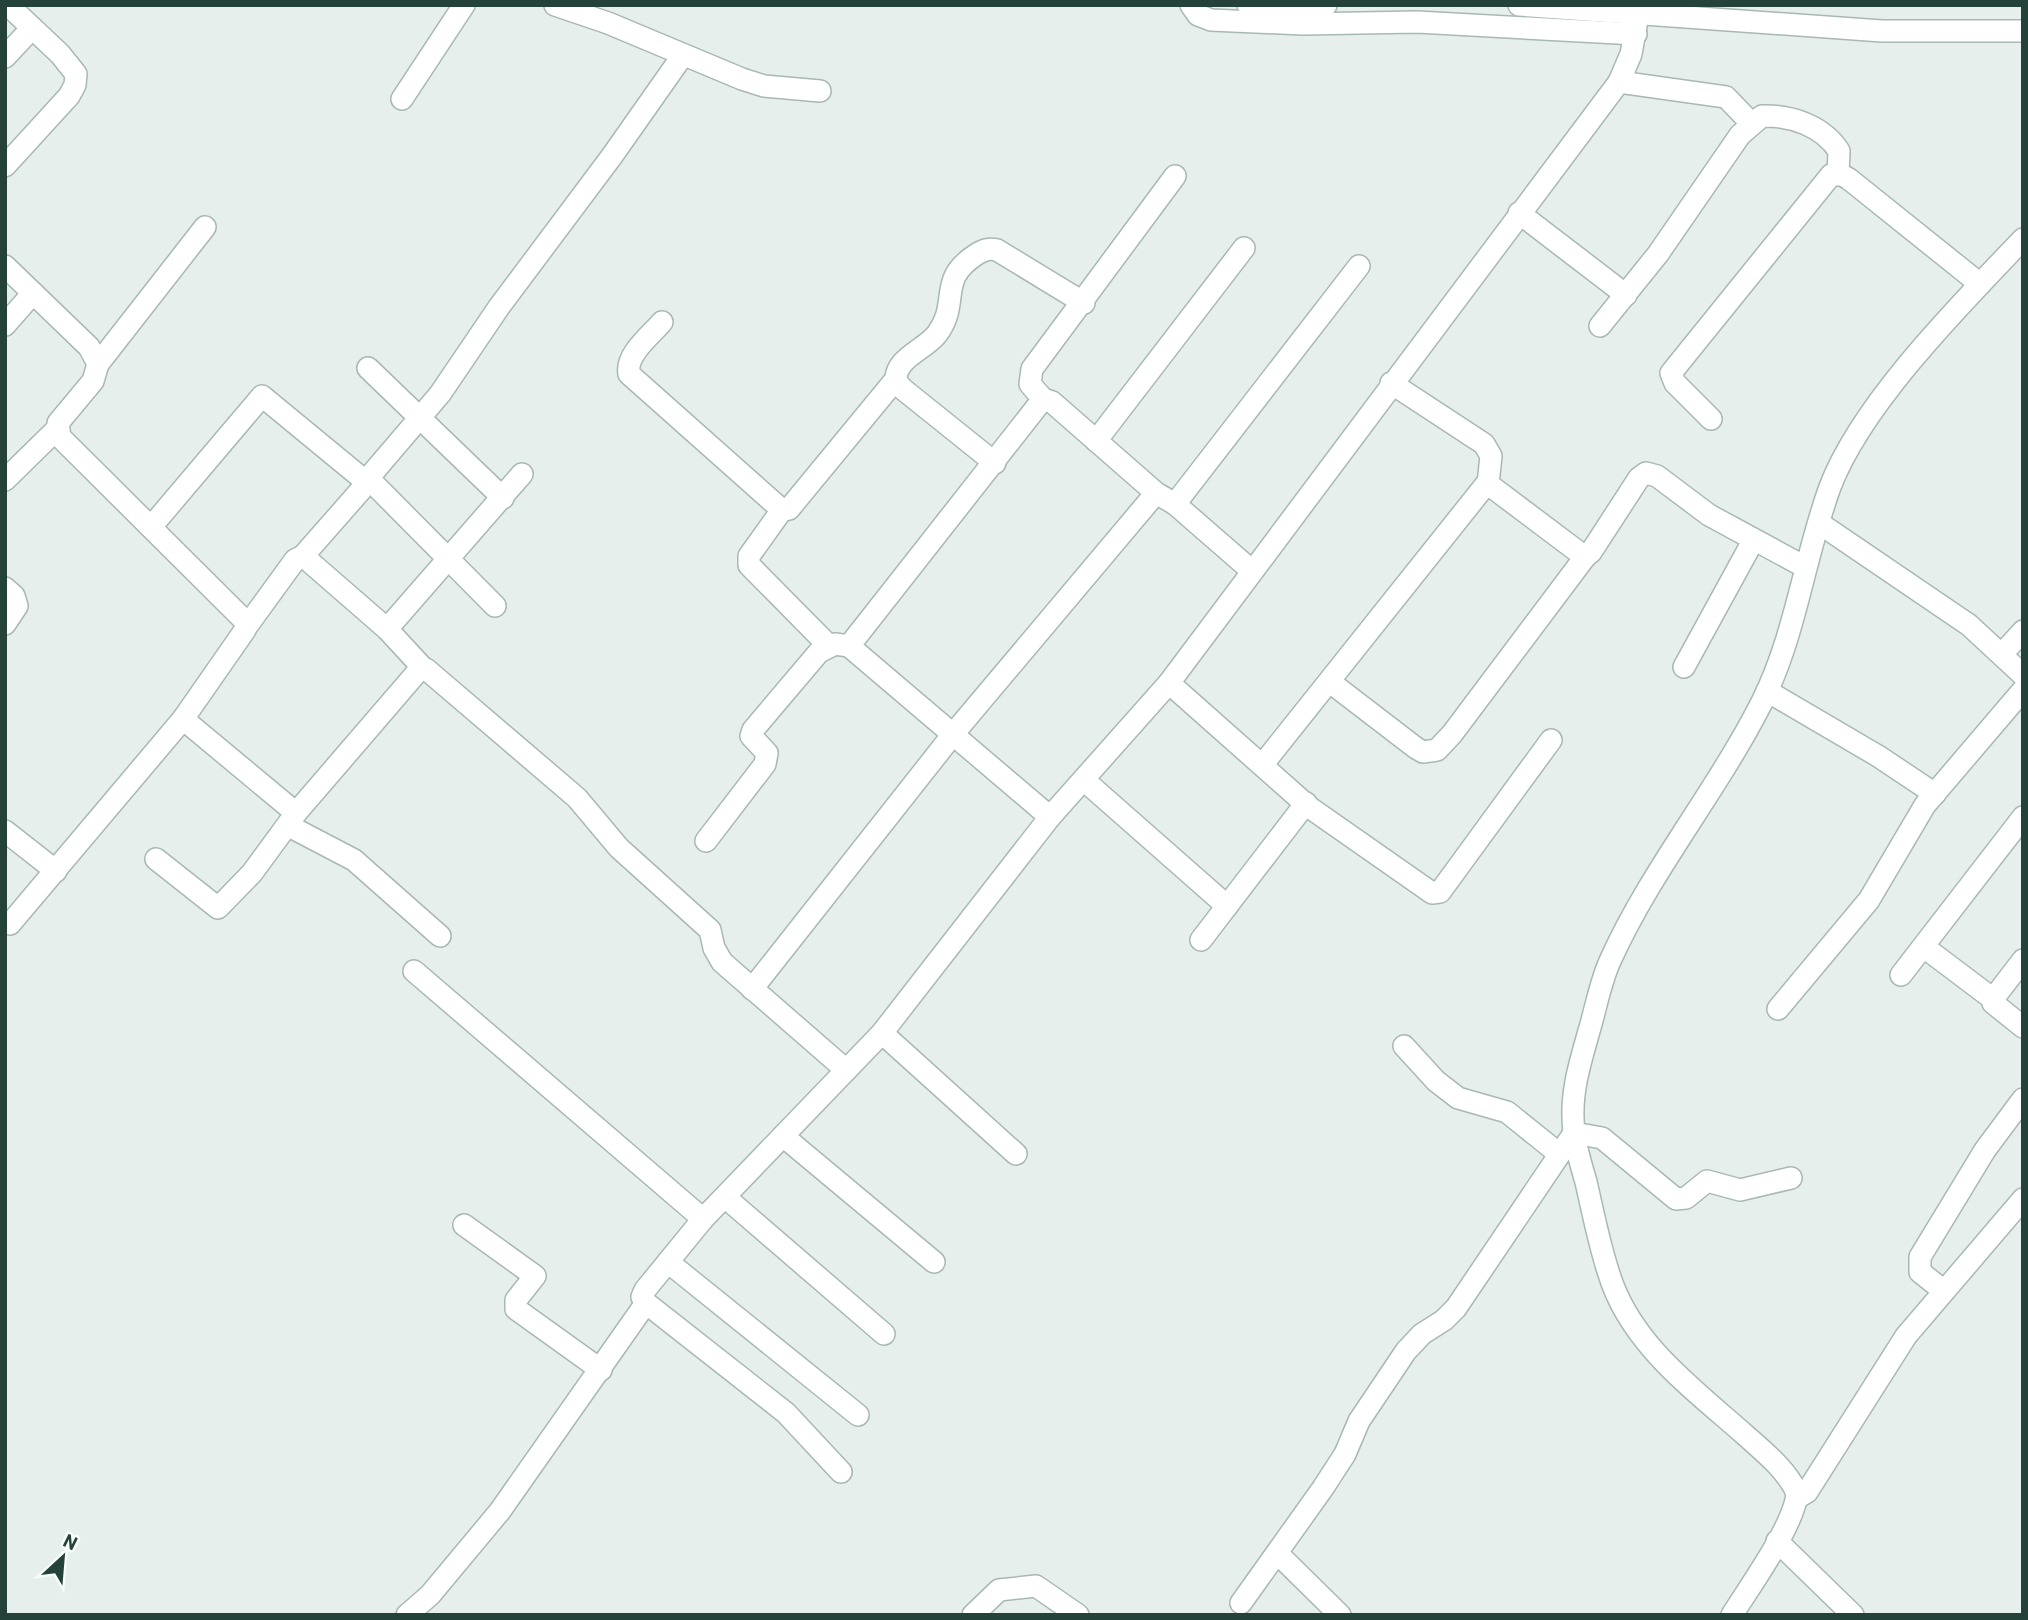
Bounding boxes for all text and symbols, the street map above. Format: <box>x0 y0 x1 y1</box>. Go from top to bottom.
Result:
north arrow <box>28 1522 98 1592</box>
text: N <box>60 1528 81 1554</box>

